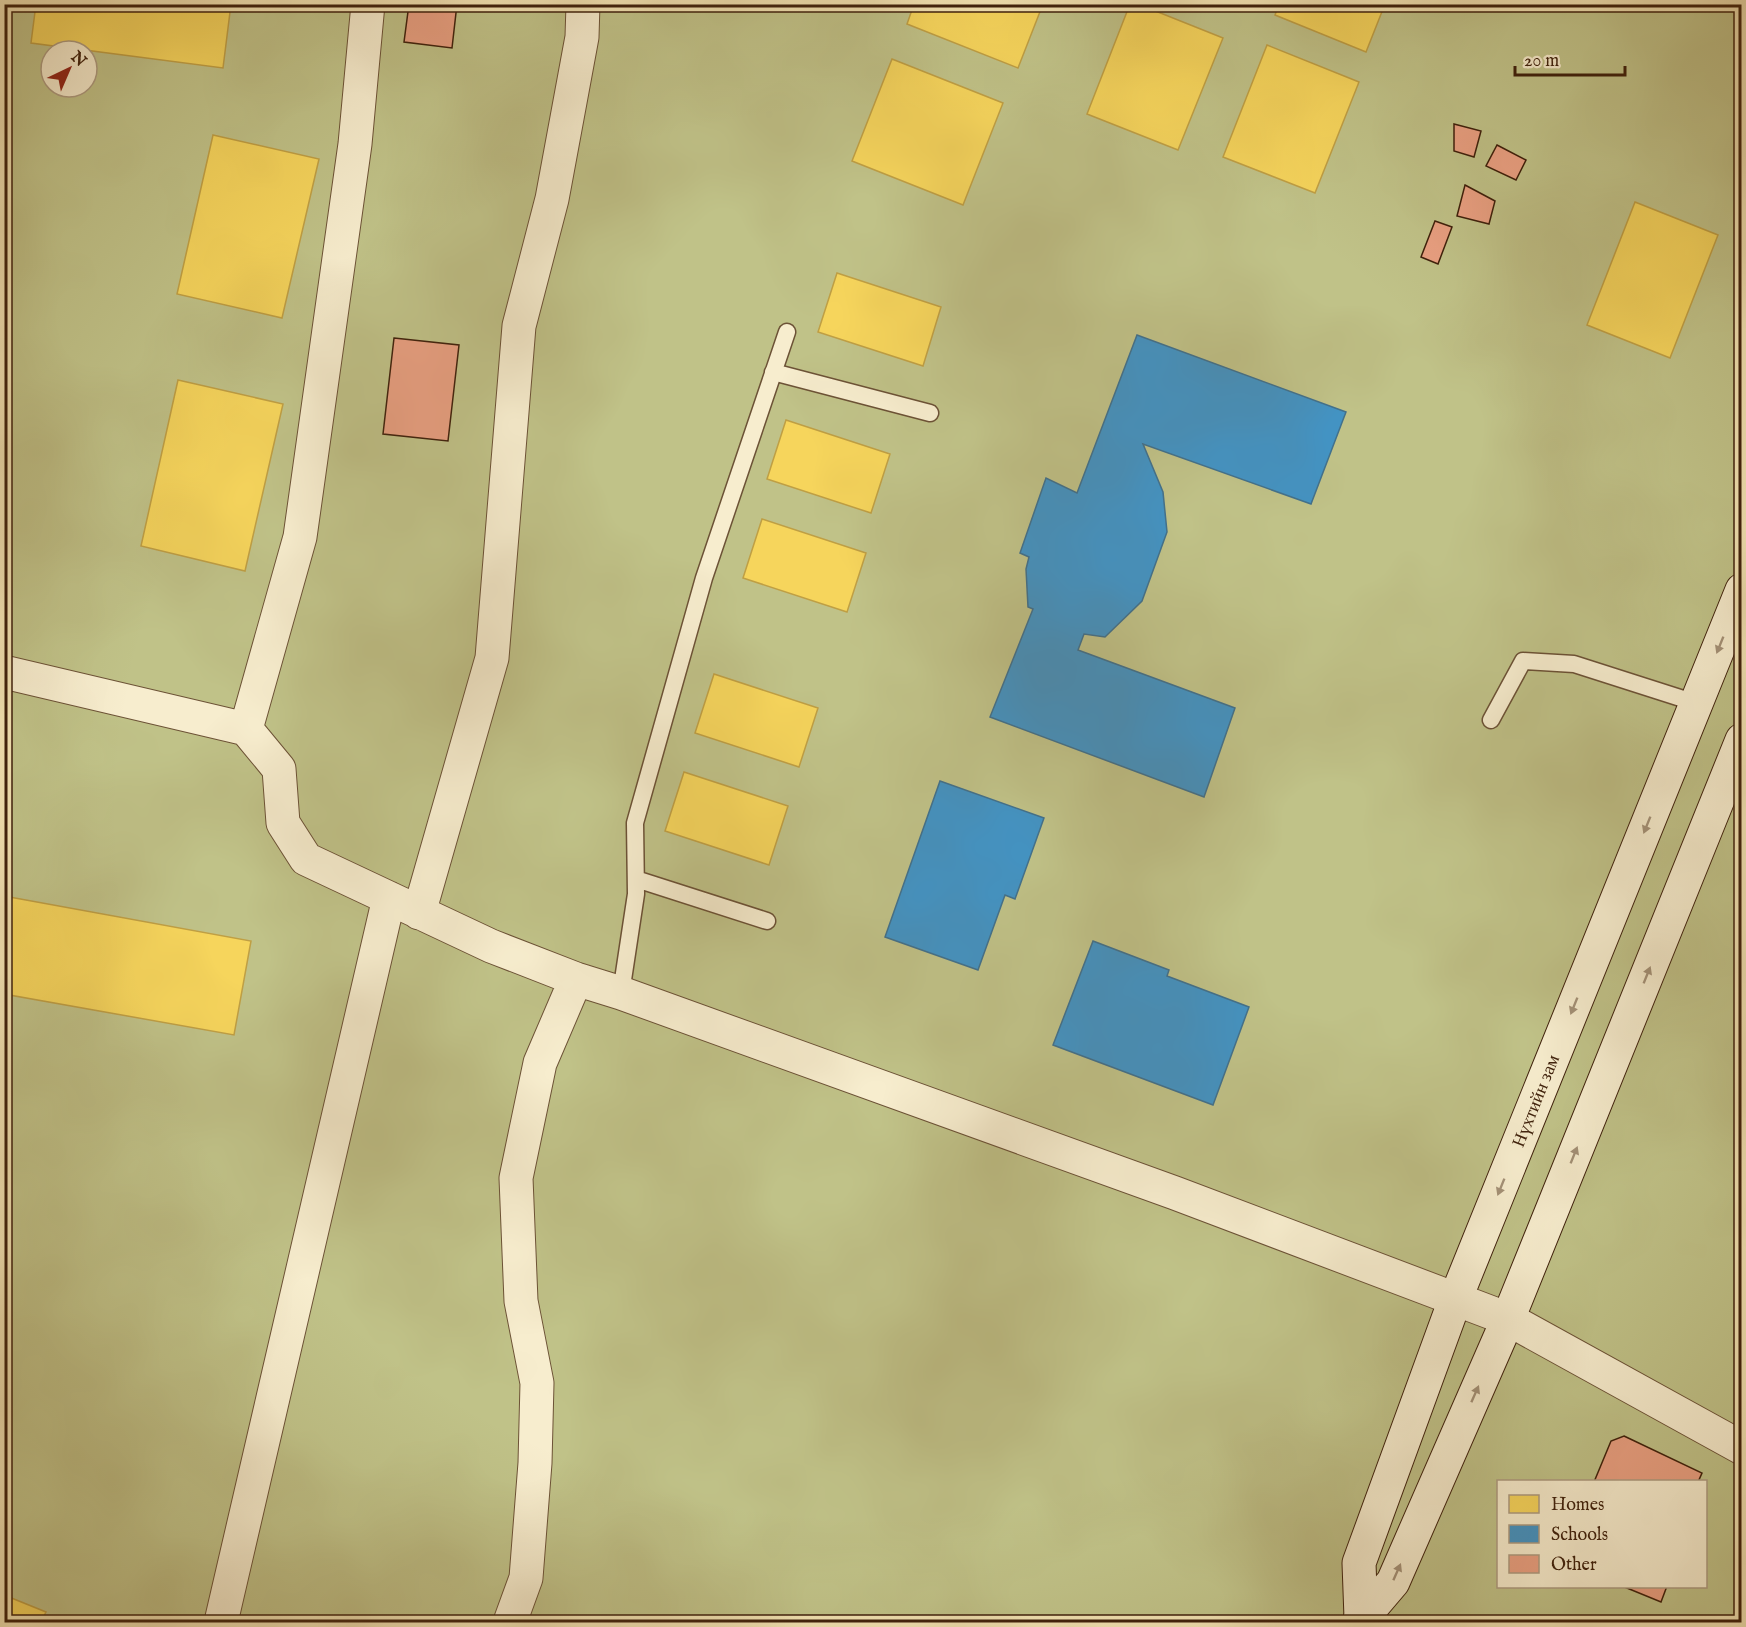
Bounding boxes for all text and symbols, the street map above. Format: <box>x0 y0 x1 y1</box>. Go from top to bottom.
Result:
north arrow <box>39 39 99 99</box>
scale bar <box>1515 39 1624 77</box>
text: N <box>65 47 90 72</box>
text: 20 m <box>1524 50 1559 73</box>
one-way arrow <box>1715 636 1725 654</box>
one-way arrow <box>1642 817 1652 835</box>
one-way arrow <box>1642 965 1652 983</box>
one-way arrow <box>1569 998 1579 1016</box>
street label: Нүхтийн зам <box>1508 1052 1566 1151</box>
one-way arrow <box>1569 1146 1579 1164</box>
one-way arrow <box>1495 1178 1505 1196</box>
one-way arrow <box>1470 1384 1480 1402</box>
legend <box>1497 1480 1707 1588</box>
text: Homes <box>1551 1494 1604 1517</box>
text: Schools <box>1551 1524 1608 1547</box>
text: Other <box>1551 1554 1597 1577</box>
one-way arrow <box>1392 1563 1402 1581</box>

